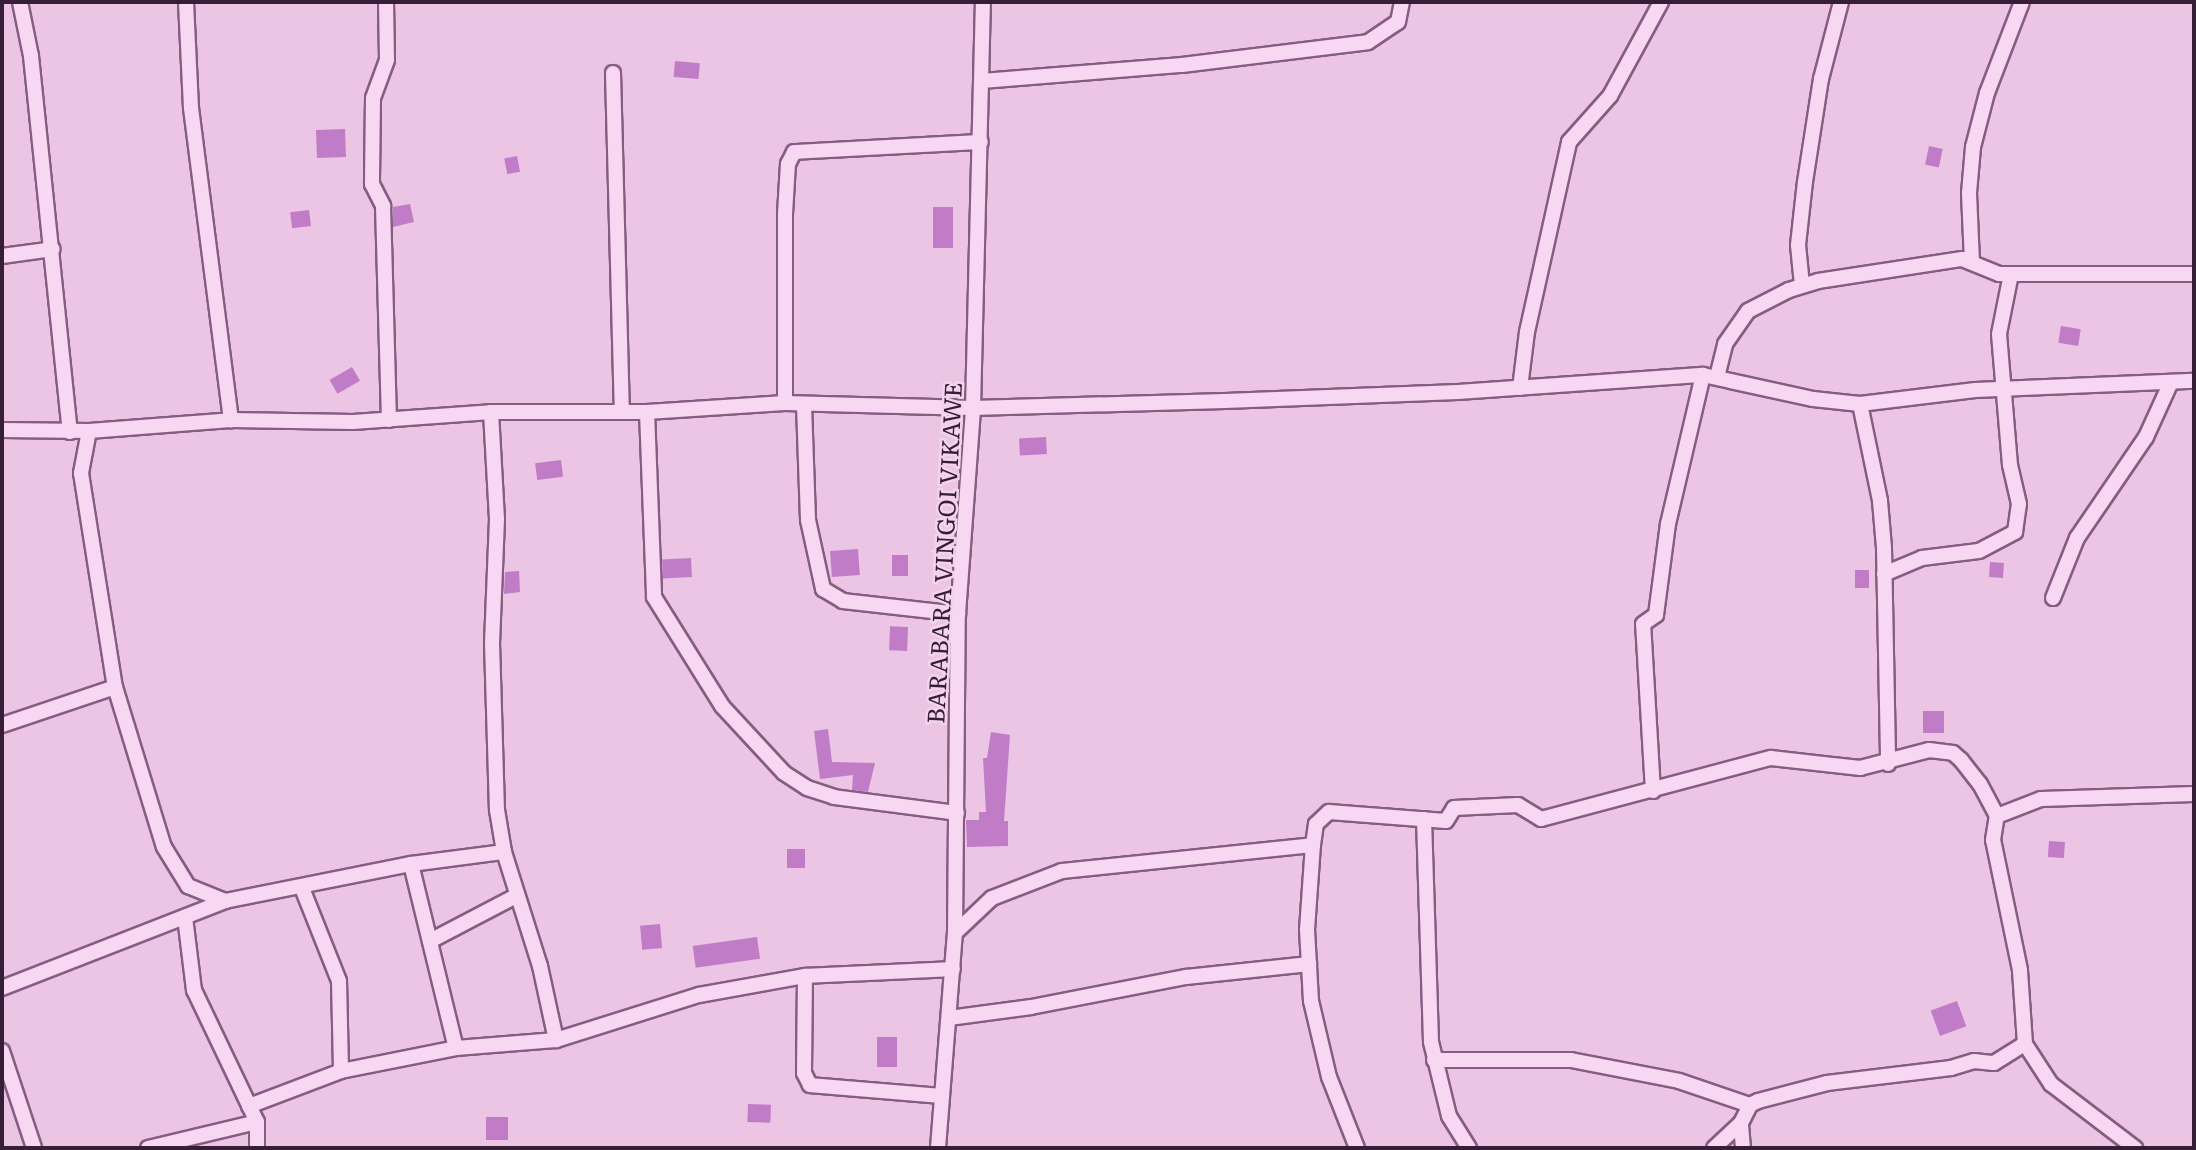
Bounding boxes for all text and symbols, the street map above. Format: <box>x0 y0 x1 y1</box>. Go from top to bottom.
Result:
street label: BARABARA VINGOI VIKAWE <box>920 381 966 725</box>

